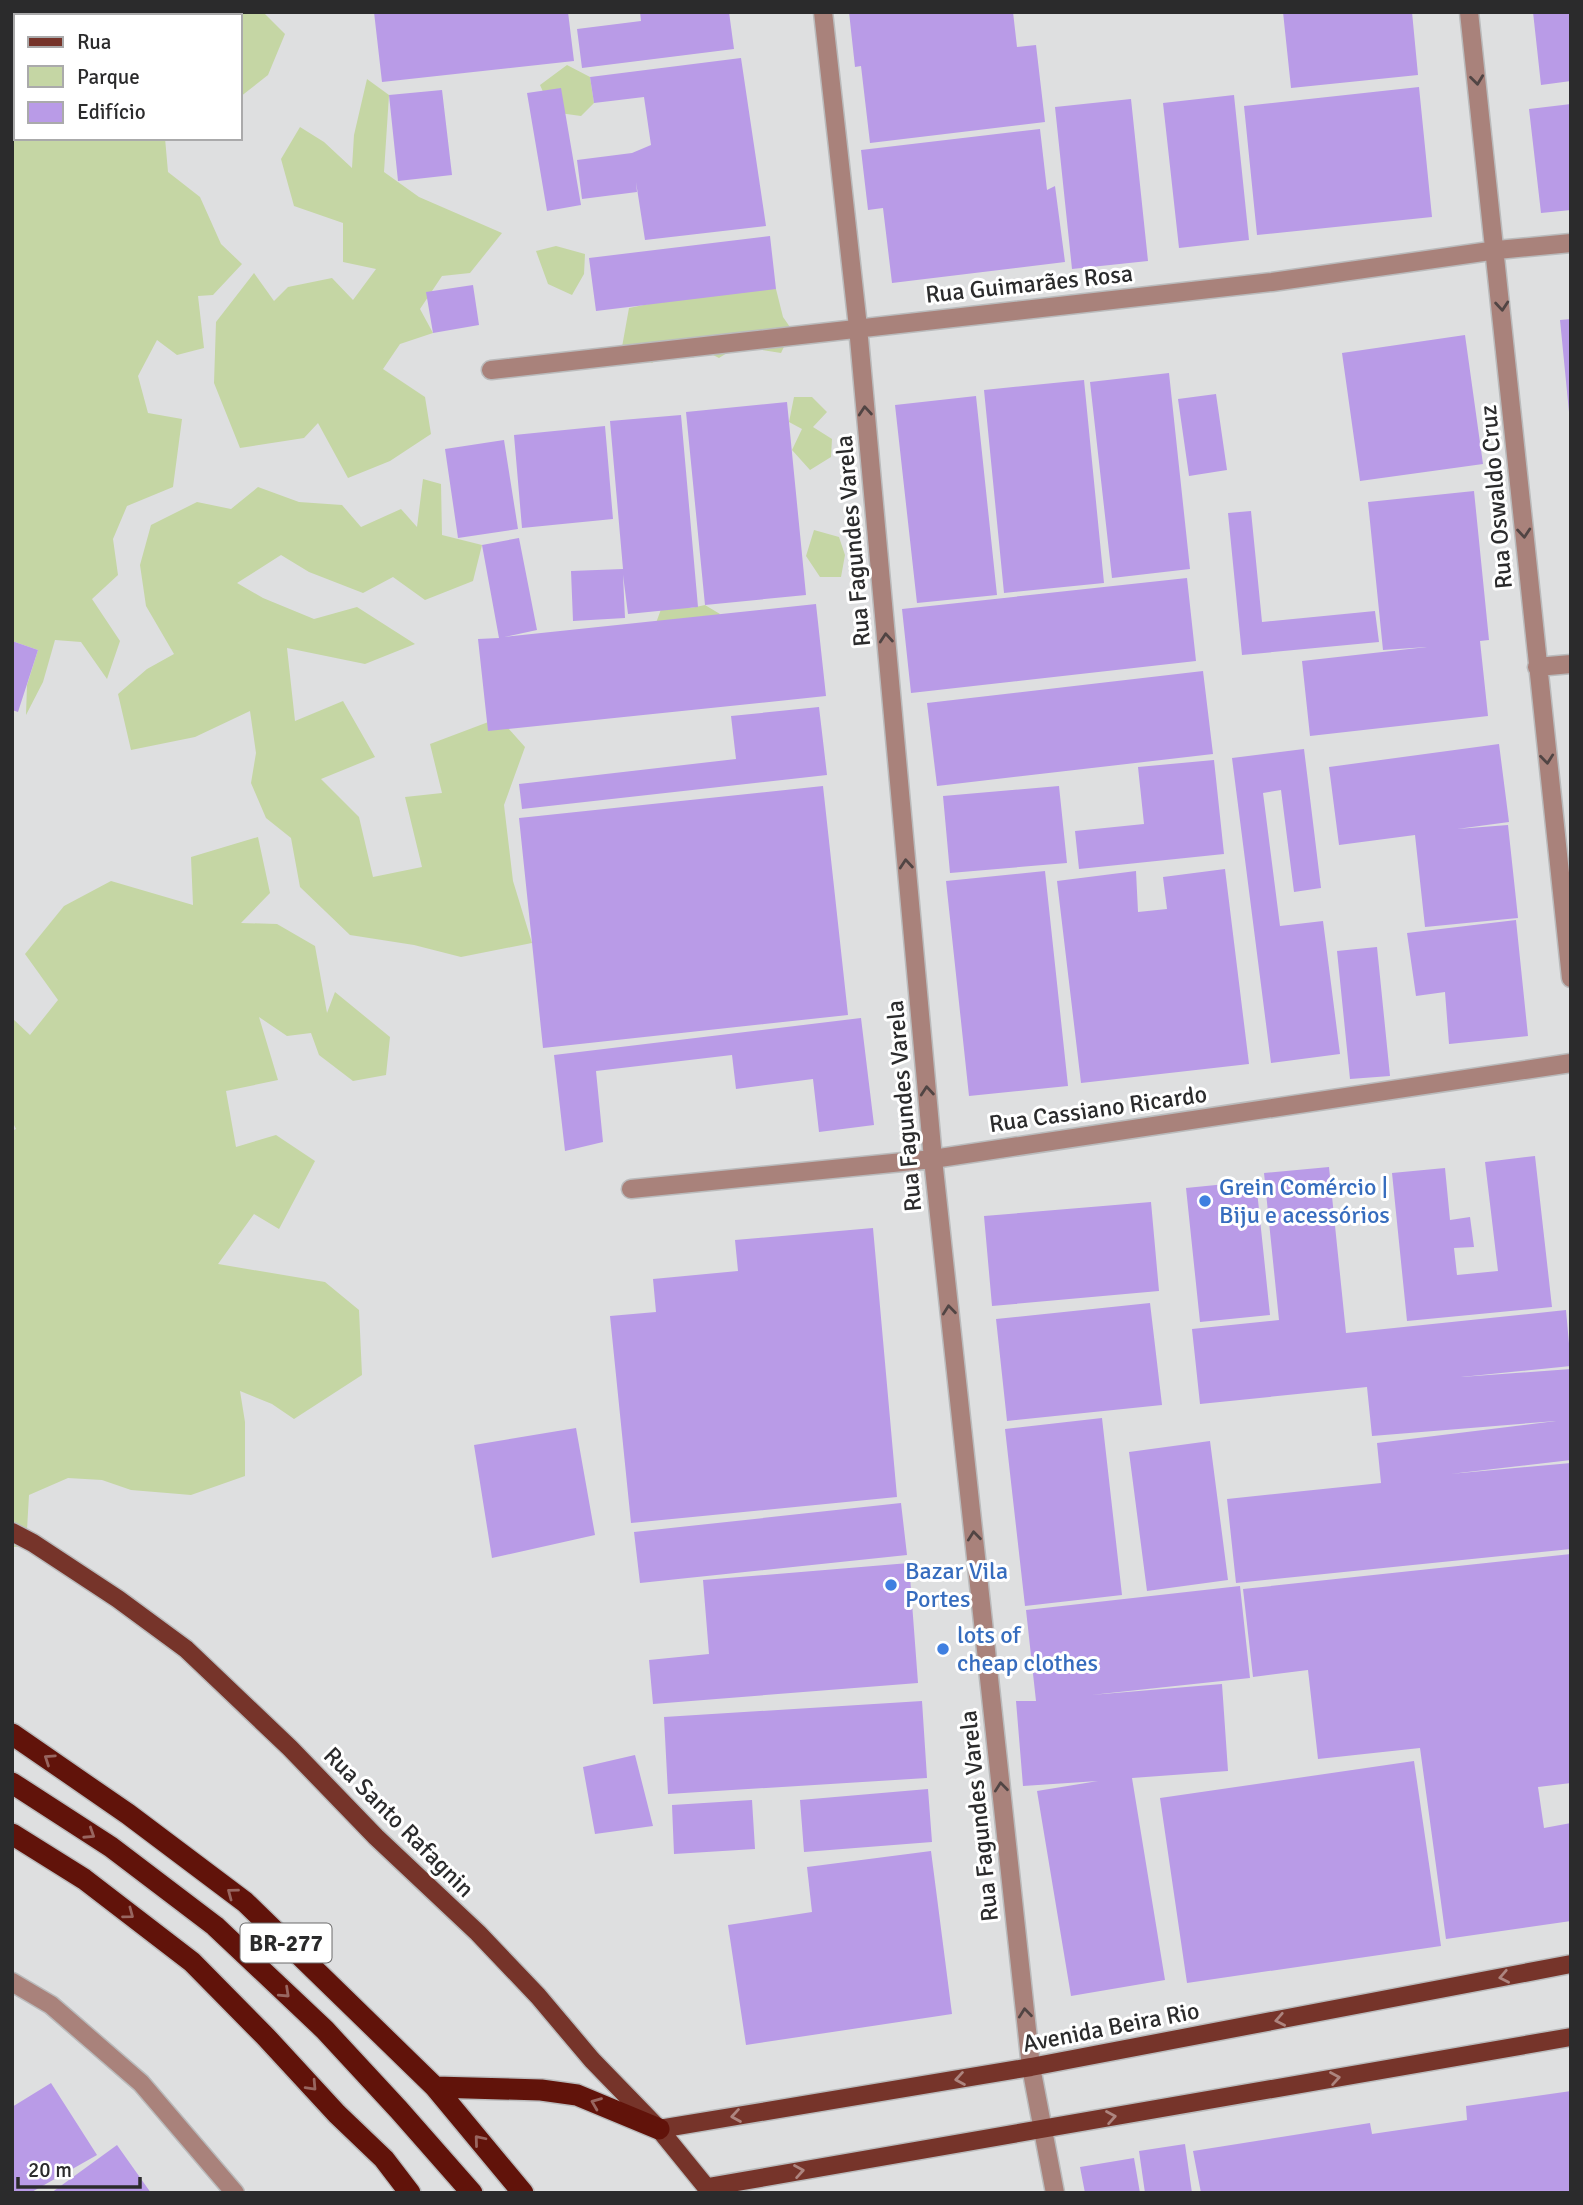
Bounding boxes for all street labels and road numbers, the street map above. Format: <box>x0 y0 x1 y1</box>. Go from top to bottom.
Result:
street label: Rua Guimarães Rosa <box>924 258 1134 310</box>
street label: Rua Oswaldo Cruz <box>1473 404 1519 590</box>
street label: Rua Fagundes Varela <box>829 434 877 648</box>
street label: Rua Fagundes Varela <box>880 999 928 1213</box>
street label: Rua Cassiano Ricardo <box>987 1079 1209 1139</box>
street label: Rua Fagundes Varela <box>953 1709 1005 1923</box>
street label: Rua Santo Rafagnin <box>317 1740 481 1904</box>
road number: BR-277 <box>240 1924 332 1962</box>
street label: Avenida Beira Rio <box>1020 1995 1202 2059</box>

